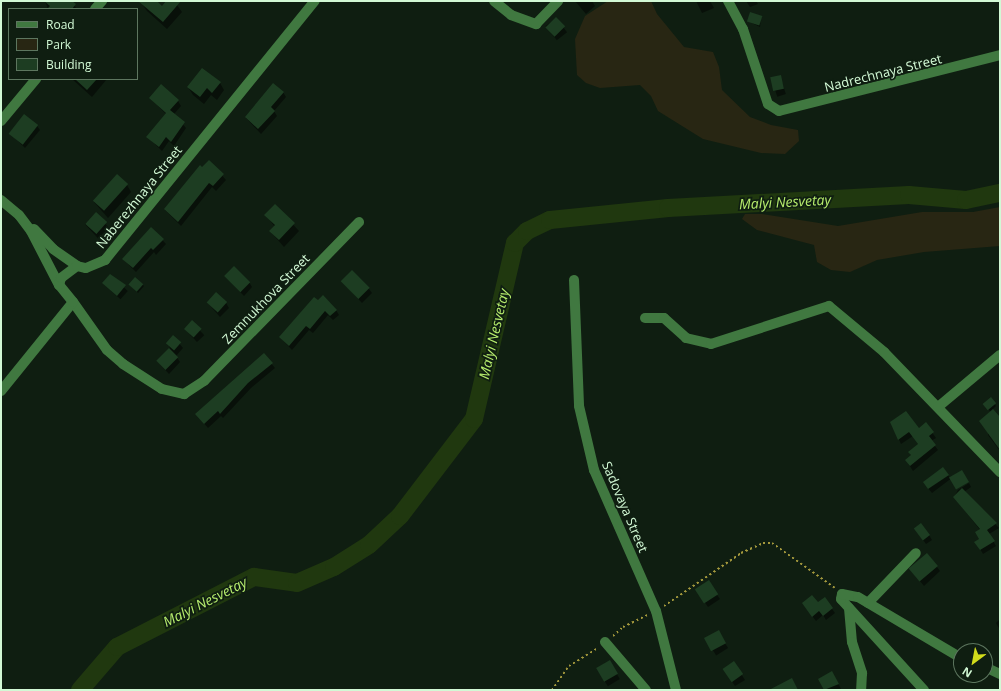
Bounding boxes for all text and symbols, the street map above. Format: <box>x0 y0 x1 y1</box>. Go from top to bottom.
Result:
legend <box>8 8 138 80</box>
text: Road <box>46 16 75 33</box>
text: Park <box>46 36 71 53</box>
street label: Nadrechnaya Street <box>823 51 943 95</box>
text: Building <box>46 56 91 73</box>
street label: Naberezhnaya Street <box>93 143 185 251</box>
water label: Malyi Nesvetay <box>739 191 831 213</box>
street label: Zemnukhova Street <box>219 251 313 347</box>
water label: Malyi Nesvetay <box>475 287 513 381</box>
street label: Sadovaya Street <box>599 459 651 555</box>
water label: Malyi Nesvetay <box>160 574 250 630</box>
north arrow <box>953 643 993 683</box>
text: N <box>959 664 975 681</box>

